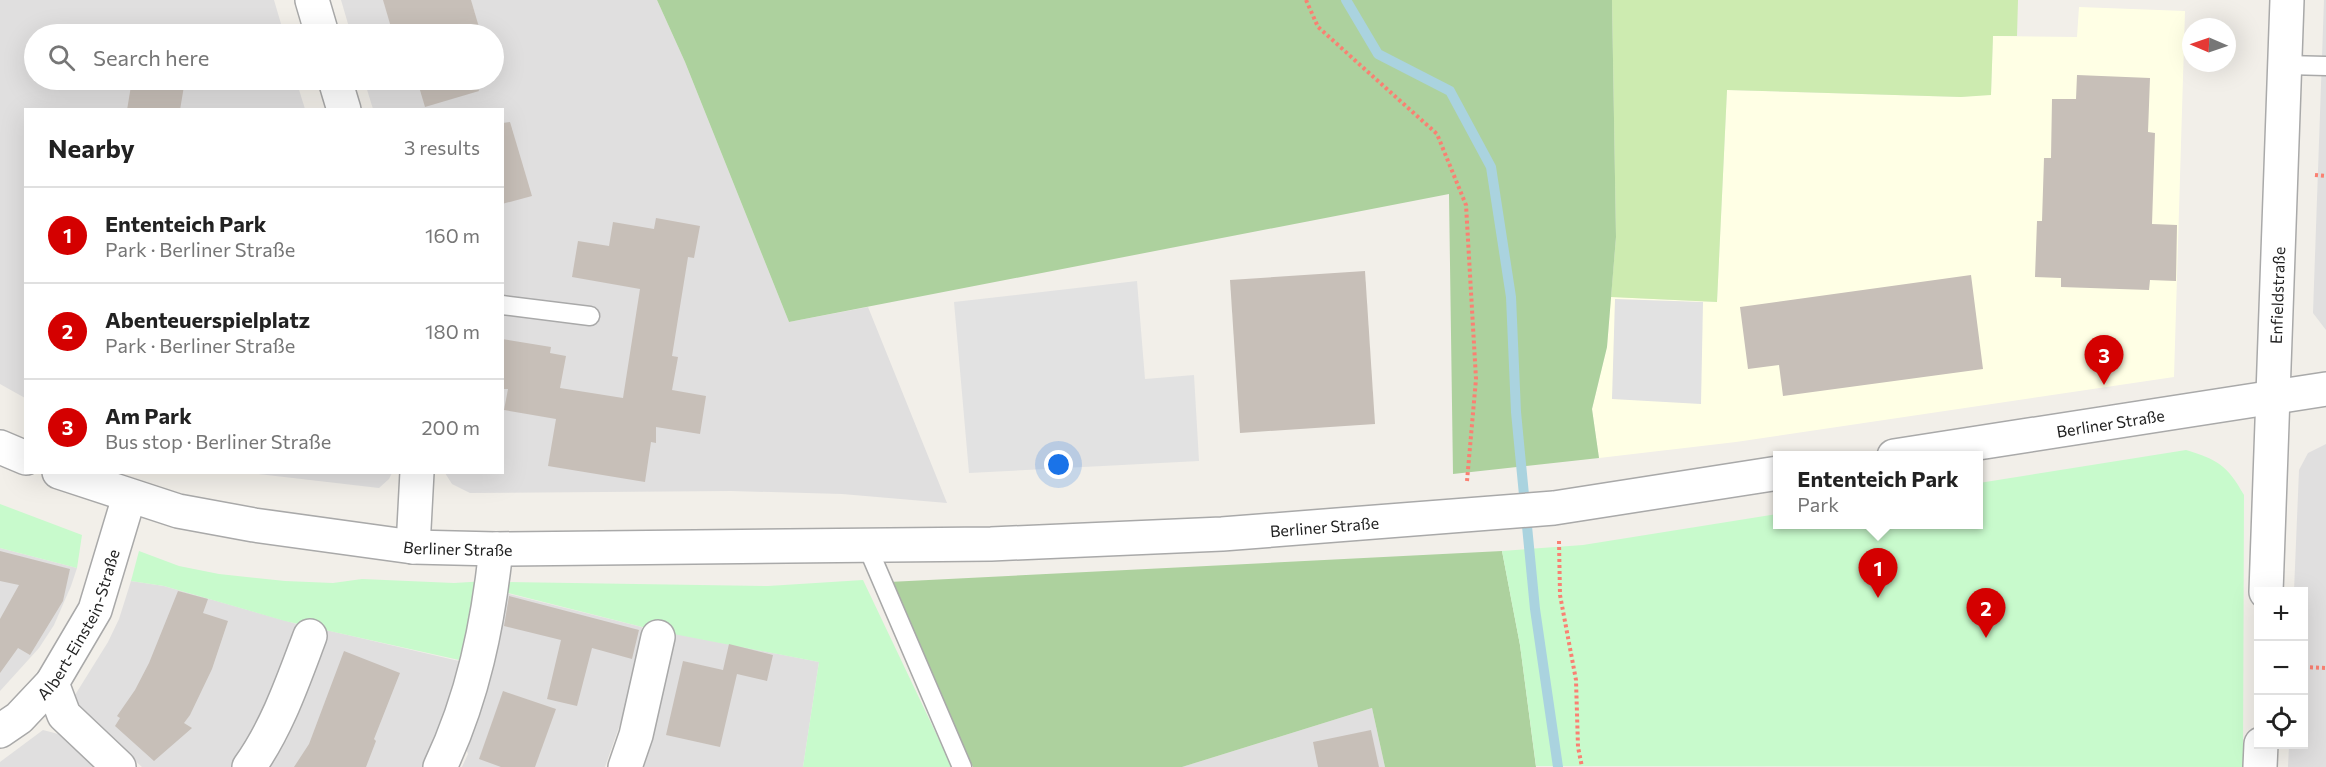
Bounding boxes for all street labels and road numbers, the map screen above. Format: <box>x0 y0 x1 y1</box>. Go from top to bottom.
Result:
street label: Enfieldstraße <box>2265 246 2288 344</box>
street label: Berliner Straße <box>2055 405 2166 440</box>
street label: Berliner Straße <box>1269 512 1380 540</box>
street label: Berliner Straße <box>402 536 513 559</box>
street label: Albert-Einstein-Straße <box>33 547 122 703</box>

